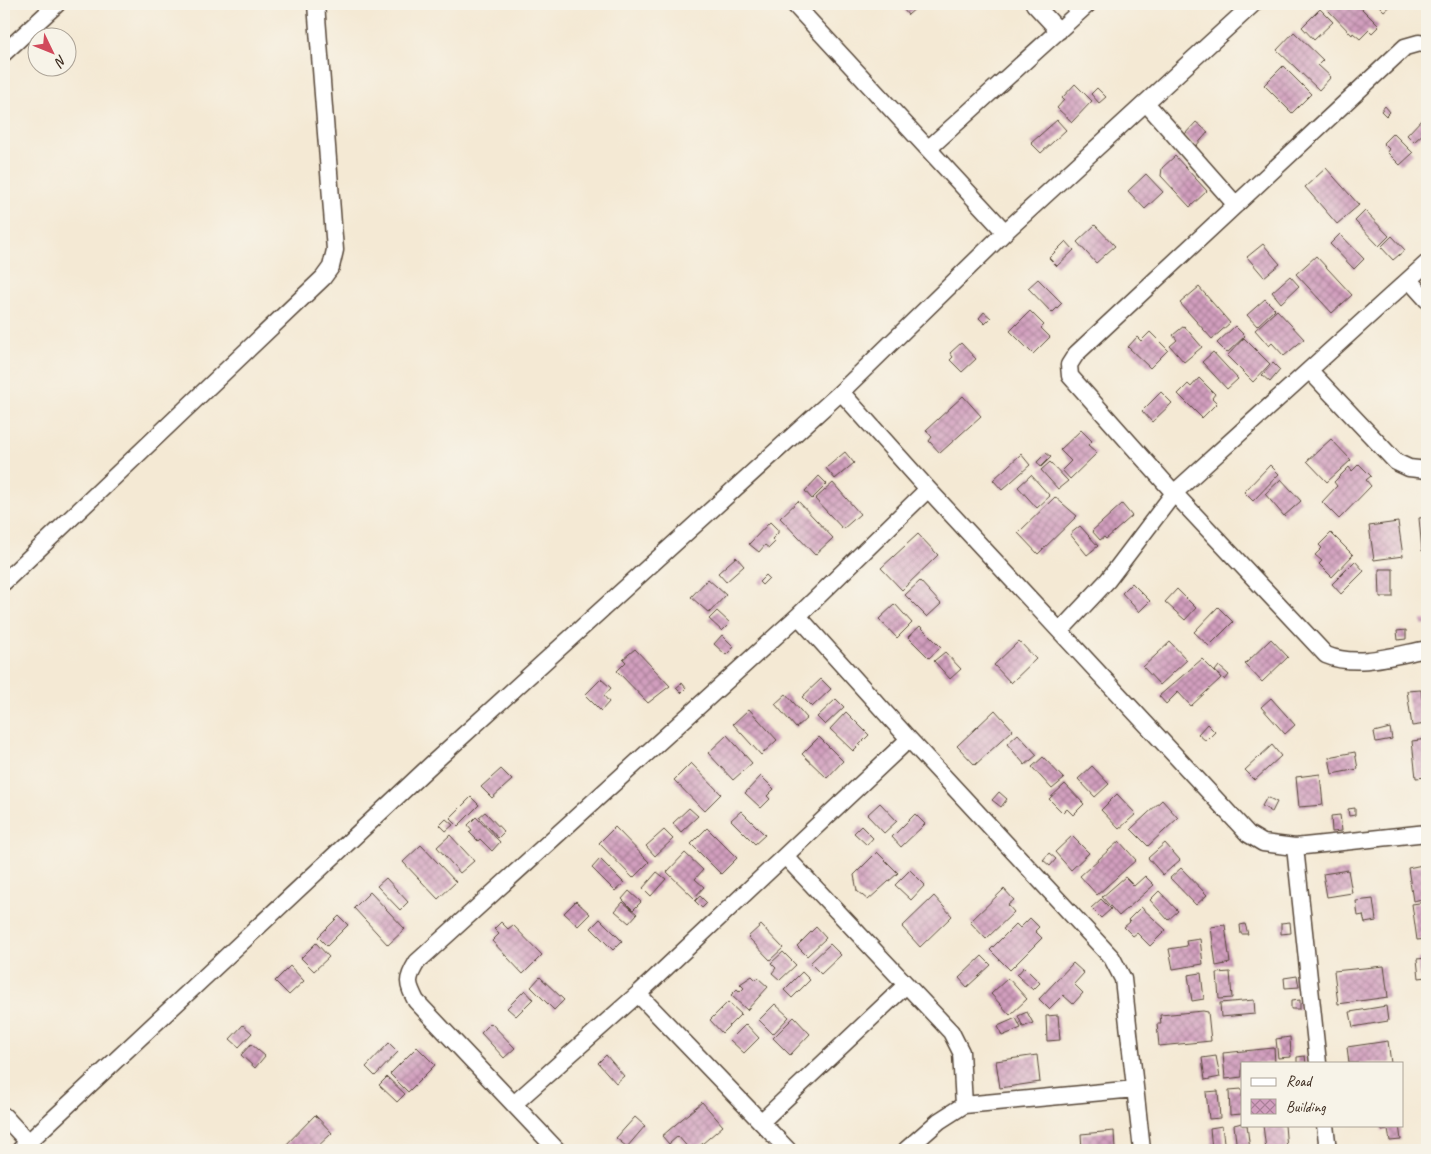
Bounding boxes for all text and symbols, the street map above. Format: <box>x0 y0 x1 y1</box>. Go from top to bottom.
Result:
north arrow <box>28 28 78 78</box>
text: N <box>50 52 70 71</box>
legend <box>1241 1062 1404 1126</box>
text: Road <box>1286 1072 1313 1091</box>
text: Building <box>1286 1098 1326 1117</box>

